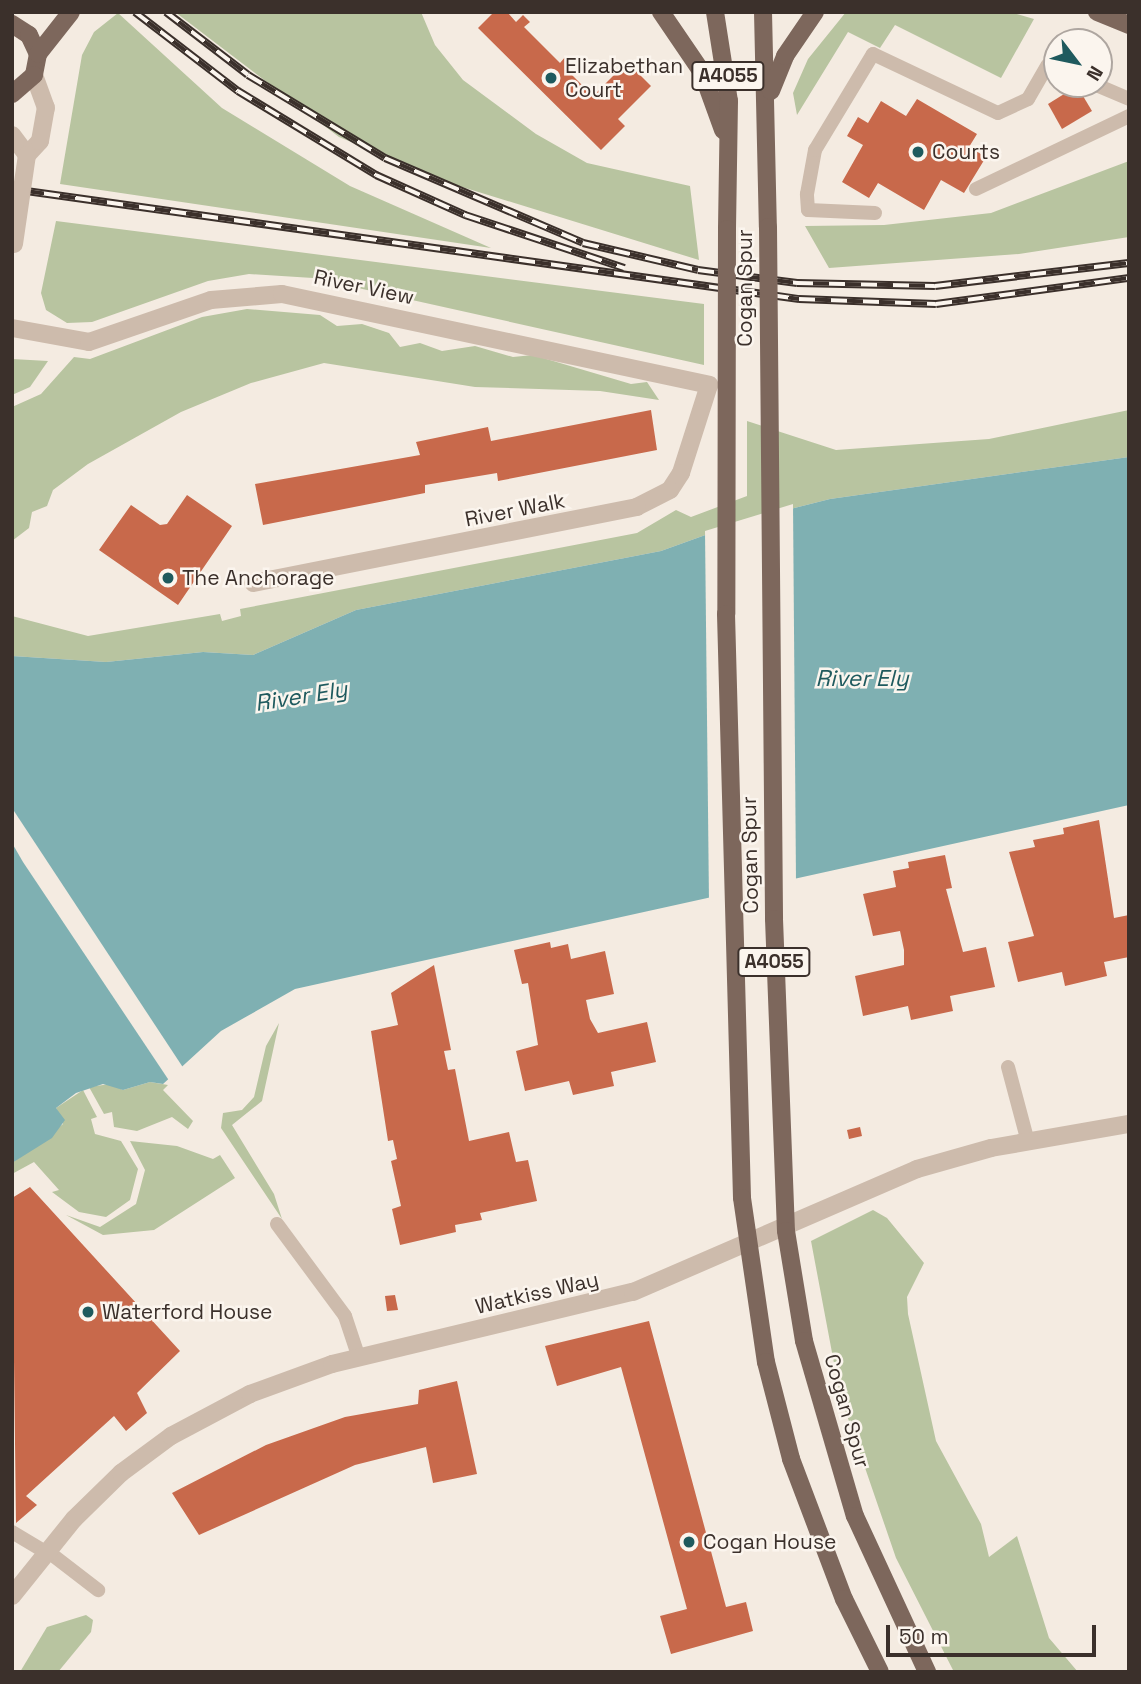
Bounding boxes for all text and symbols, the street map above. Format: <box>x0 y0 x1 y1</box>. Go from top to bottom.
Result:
north arrow <box>1043 28 1113 98</box>
place label: Elizabethan Court <box>565 53 683 103</box>
road number: A4055 <box>691 60 765 92</box>
text: N <box>1081 61 1109 85</box>
marker: Elizabethan Court <box>543 70 559 86</box>
place label: Courts <box>932 139 1000 165</box>
marker: Courts <box>910 144 926 160</box>
street label: Cogan Spur <box>732 229 758 347</box>
street label: River View <box>311 264 417 310</box>
street label: River Walk <box>463 488 567 532</box>
place label: The Anchorage <box>182 565 335 591</box>
marker: The Anchorage <box>160 570 176 586</box>
water label: River Ely <box>816 664 908 692</box>
water label: River Ely <box>253 675 349 717</box>
street label: Cogan Spur <box>736 796 764 914</box>
road number: A4055 <box>737 946 811 978</box>
street label: Watkiss Way <box>473 1267 601 1319</box>
place label: Waterford House <box>102 1299 273 1325</box>
marker: Waterford House <box>80 1304 96 1320</box>
street label: Cogan Spur <box>819 1351 875 1471</box>
place label: Cogan House <box>703 1529 836 1555</box>
marker: Cogan House <box>681 1534 697 1550</box>
scale bar <box>889 1610 1099 1654</box>
text: 50 m <box>899 1623 949 1650</box>

